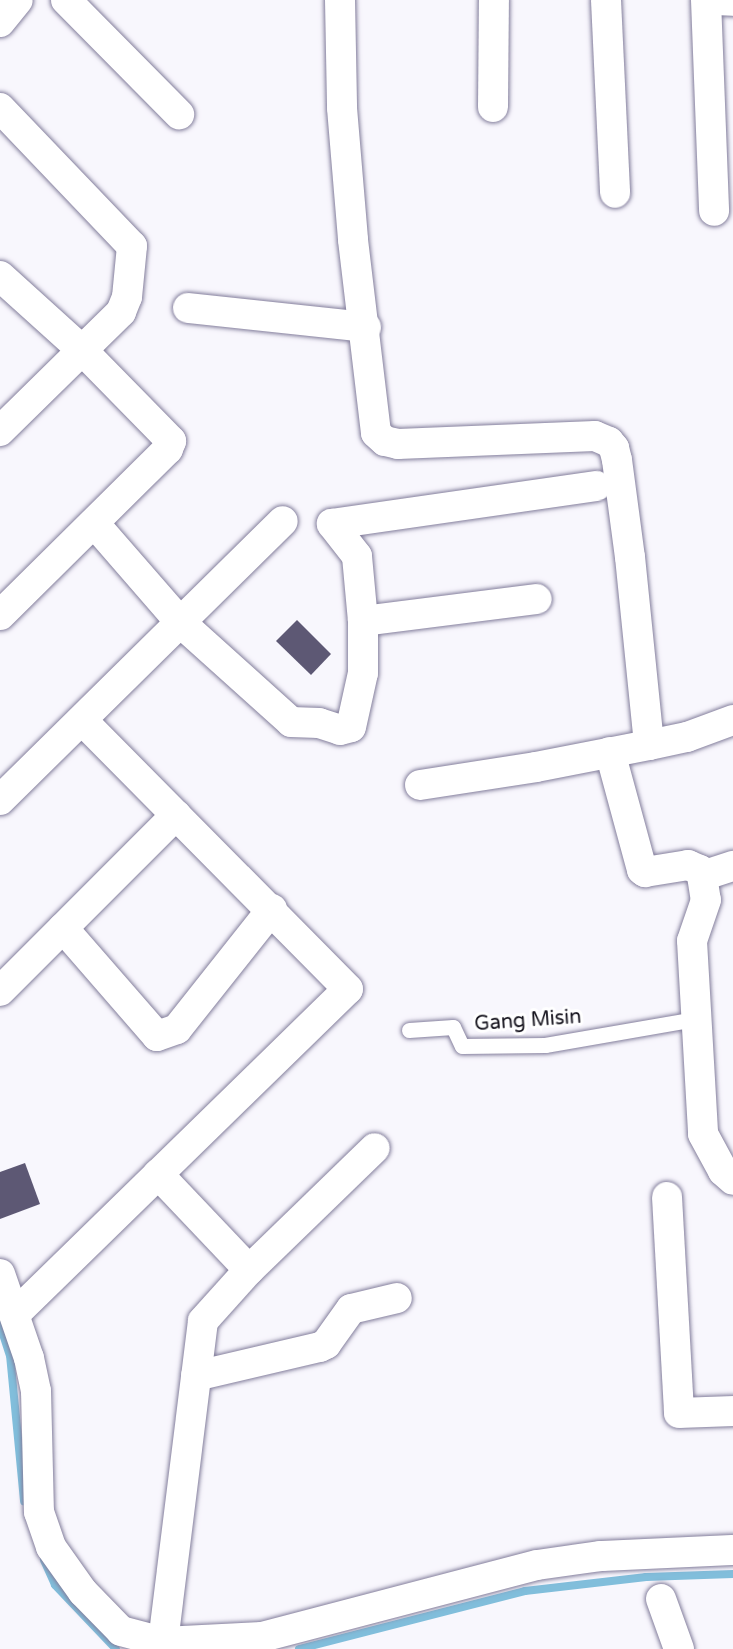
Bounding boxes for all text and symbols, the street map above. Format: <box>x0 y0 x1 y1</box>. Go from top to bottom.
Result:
street label: Gang Misin <box>474 1005 582 1037</box>

